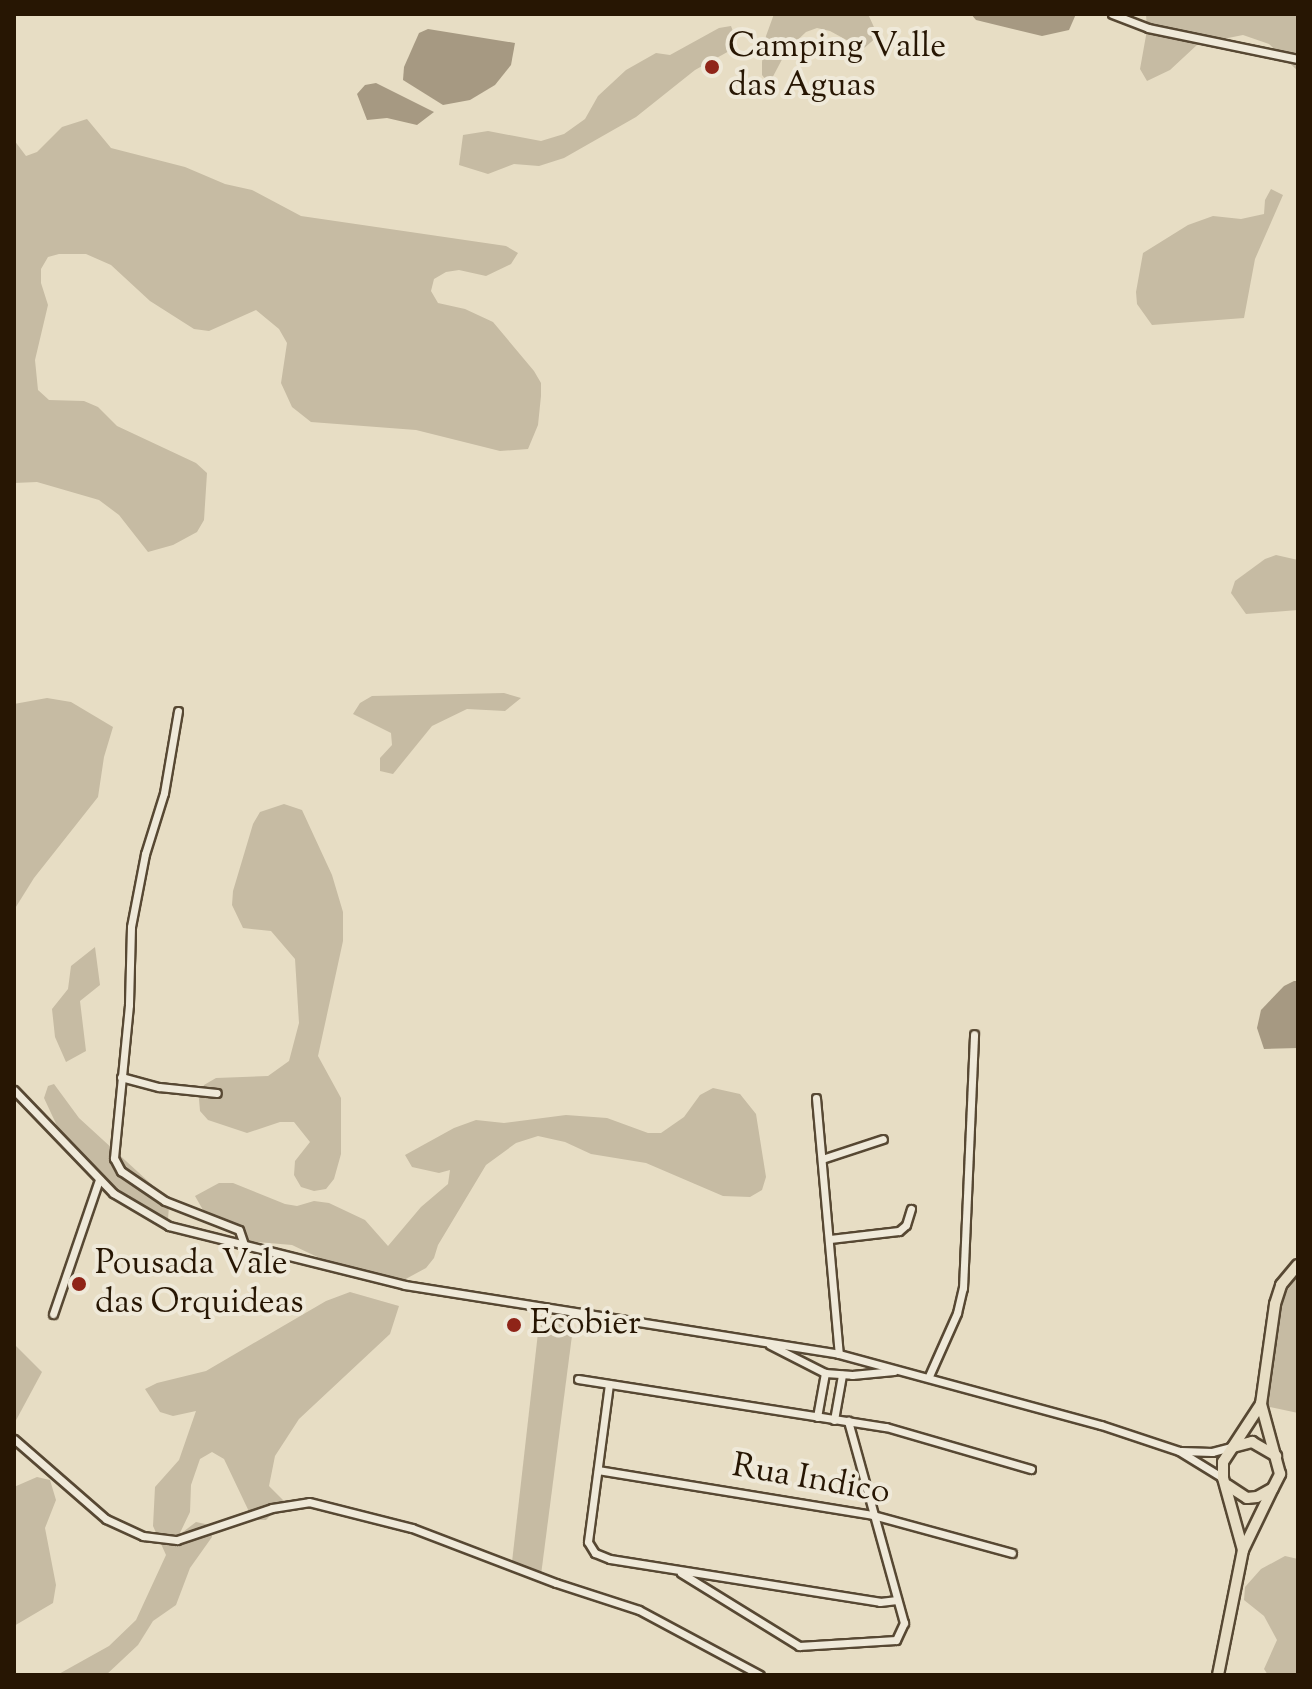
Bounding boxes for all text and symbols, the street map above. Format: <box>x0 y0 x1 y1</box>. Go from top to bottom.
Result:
place label: Camping Valle das Aguas <box>728 27 946 106</box>
marker: Camping Valle das Aguas <box>703 58 721 76</box>
place label: Pousada Vale das Orquideas <box>95 1244 304 1324</box>
marker: Pousada Vale das Orquideas <box>70 1275 88 1293</box>
place label: Ecobier <box>530 1305 641 1345</box>
marker: Ecobier <box>505 1316 523 1334</box>
street label: Rua Indico <box>729 1446 893 1514</box>

